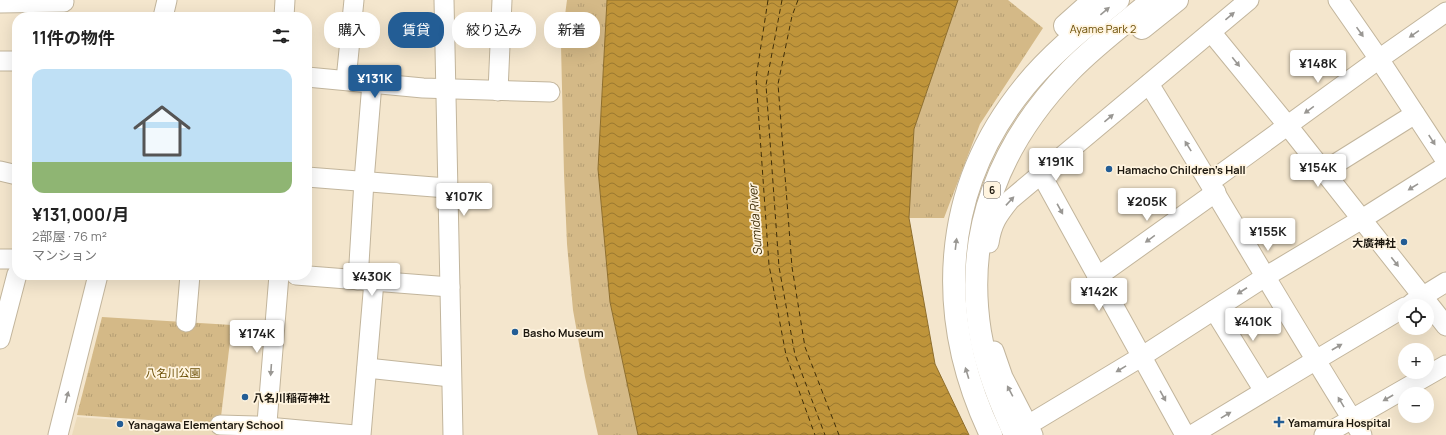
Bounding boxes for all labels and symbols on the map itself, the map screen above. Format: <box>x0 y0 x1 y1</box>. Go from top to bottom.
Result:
one-way arrow <box>1099 7 1110 15</box>
one-way arrow <box>1225 12 1235 21</box>
park label: Ayame Park 2 <box>1070 21 1136 36</box>
one-way arrow <box>1356 27 1364 37</box>
one-way arrow <box>1409 30 1419 38</box>
pin: ¥148K <box>1290 50 1346 84</box>
one-way arrow <box>1232 57 1241 67</box>
pin: ¥131K <box>347 65 403 99</box>
one-way arrow <box>1303 106 1314 115</box>
one-way arrow <box>1104 113 1114 122</box>
one-way arrow <box>1428 135 1436 146</box>
one-way arrow <box>1184 140 1191 152</box>
pin: ¥191K <box>1028 148 1084 182</box>
pin: ¥154K <box>1290 154 1346 188</box>
place label: Hamacho Children's Hall <box>1117 162 1246 177</box>
marker: Hamacho Children's Hall <box>1104 164 1114 174</box>
water label: Sumida River <box>744 182 766 256</box>
road number: 6 <box>984 182 1000 198</box>
pin: ¥107K <box>436 183 492 217</box>
one-way arrow <box>1408 183 1418 191</box>
pin: ¥205K <box>1119 188 1175 222</box>
one-way arrow <box>1005 196 1014 206</box>
one-way arrow <box>1056 203 1063 214</box>
pin: ¥155K <box>1240 218 1296 252</box>
one-way arrow <box>1144 235 1155 243</box>
place label: 大廣神社 <box>1352 235 1396 250</box>
marker: 大廣神社 <box>1399 237 1409 247</box>
one-way arrow <box>953 238 960 250</box>
one-way arrow <box>1391 257 1400 268</box>
pin: ¥430K <box>344 263 400 297</box>
pin: ¥142K <box>1071 278 1127 312</box>
one-way arrow <box>1237 287 1247 295</box>
pin: ¥410K <box>1225 308 1281 342</box>
pin: ¥174K <box>229 320 285 354</box>
place label: Basho Museum <box>523 325 604 340</box>
marker: Basho Museum <box>510 327 520 337</box>
one-way arrow <box>1331 344 1343 351</box>
one-way arrow <box>268 364 275 376</box>
park label: 八名川公園 <box>146 365 201 380</box>
one-way arrow <box>964 366 970 378</box>
one-way arrow <box>1115 366 1127 373</box>
one-way arrow <box>1007 385 1014 397</box>
place label: 八名川稲荷神社 <box>253 390 330 405</box>
one-way arrow <box>1160 390 1166 402</box>
one-way arrow <box>65 391 71 403</box>
marker: 八名川稲荷神社 <box>240 392 250 402</box>
one-way arrow <box>1382 395 1394 402</box>
one-way arrow <box>1337 397 1345 407</box>
one-way arrow <box>1220 411 1232 418</box>
place label: Yamamura Hospital <box>1288 415 1391 430</box>
marker: Yamamura Hospital <box>1273 416 1285 428</box>
place label: Yanagawa Elementary School <box>128 417 283 432</box>
marker: Yanagawa Elementary School <box>115 419 125 429</box>

